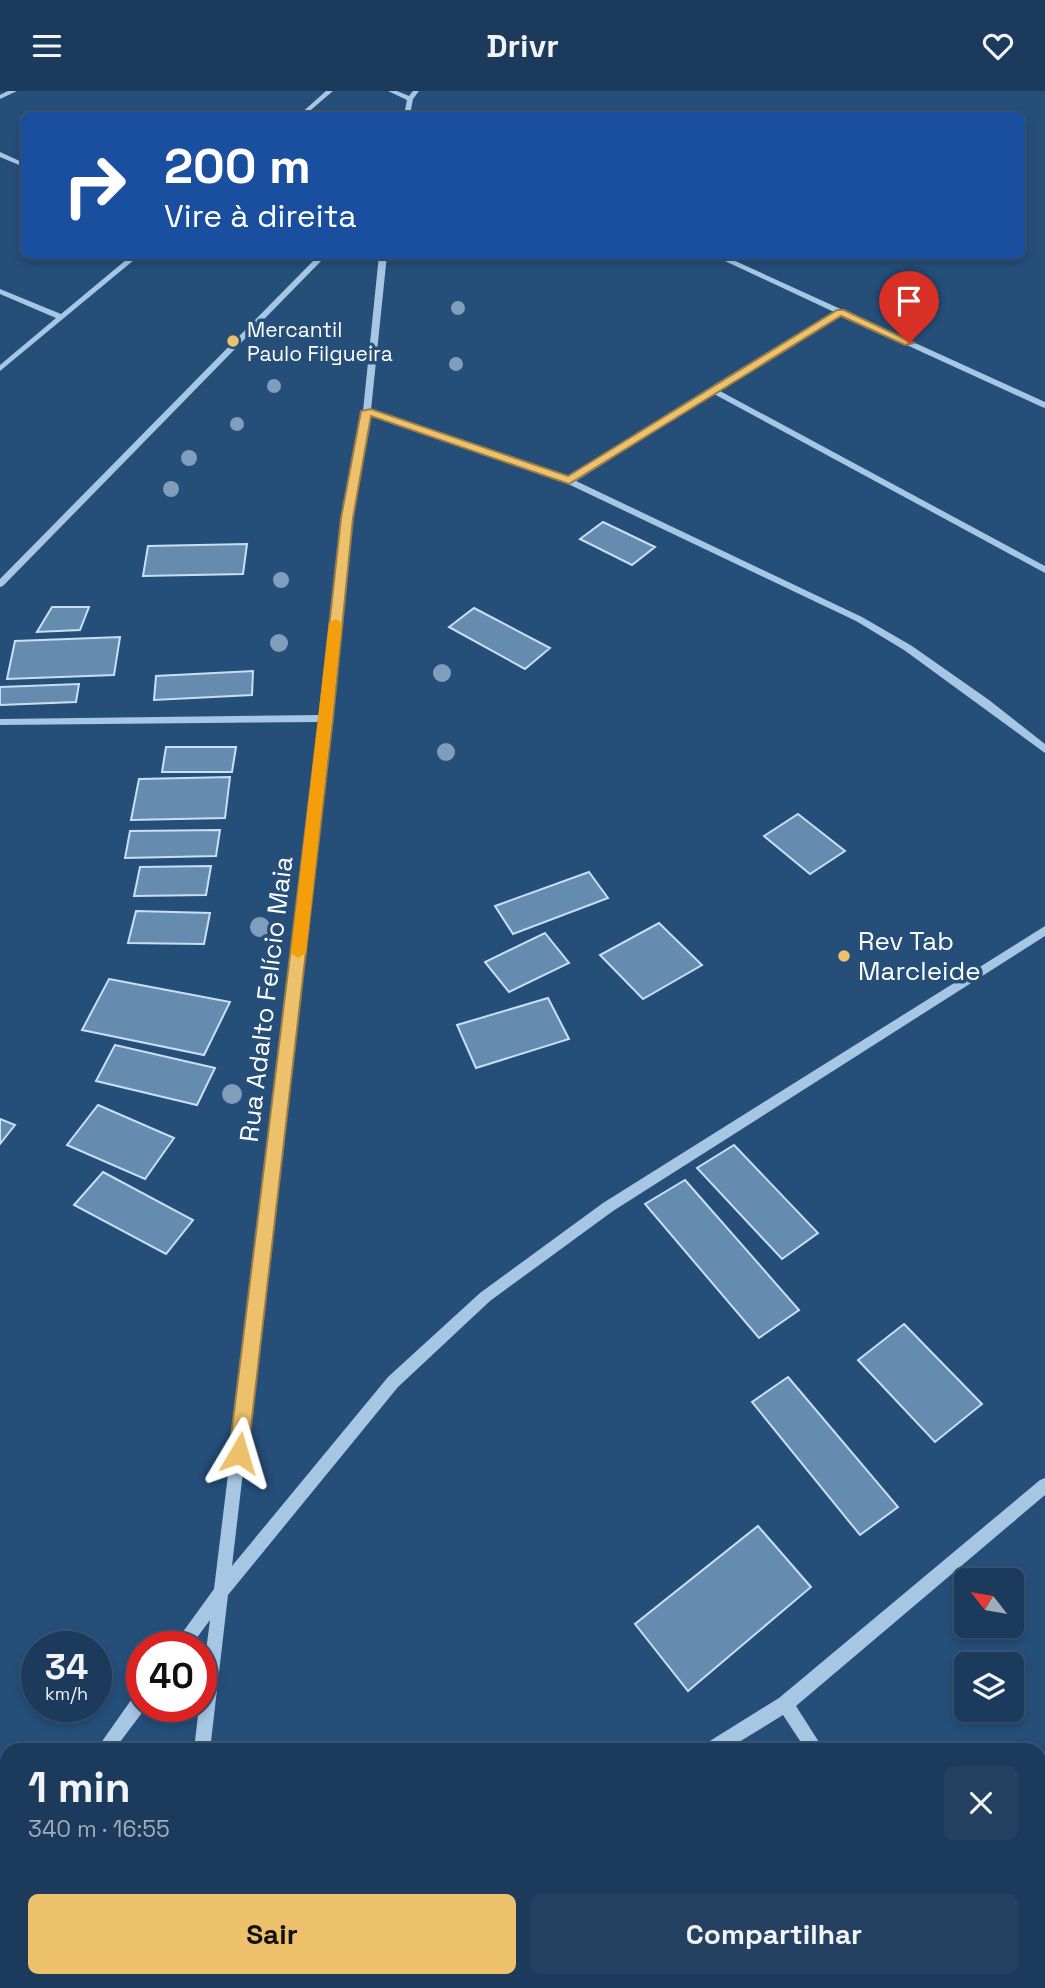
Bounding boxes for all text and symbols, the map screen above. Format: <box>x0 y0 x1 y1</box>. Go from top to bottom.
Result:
text: Drivr <box>486 26 559 66</box>
icon: menu <box>28 27 66 65</box>
icon: heart <box>979 27 1017 65</box>
text: 200 m <box>164 135 311 197</box>
icon: right <box>49 140 140 231</box>
text: Vire à direita <box>164 196 357 236</box>
pin <box>879 271 939 343</box>
icon: arrive <box>890 282 928 320</box>
place label: Mercantil Paulo Filgueira <box>247 316 393 367</box>
marker: Mercantil Paulo Filgueira <box>225 333 241 349</box>
street label: Rua Adalto Felício Maia <box>232 854 300 1144</box>
place label: Rev Tab Marcleide <box>858 924 981 988</box>
marker: Rev Tab Marcleide <box>836 948 852 964</box>
position arrow <box>202 1416 276 1490</box>
north arrow <box>954 1568 1024 1638</box>
map controls <box>954 1568 1024 1722</box>
speed limit sign: 40 <box>126 1631 217 1722</box>
text: 34 <box>45 1645 88 1689</box>
button: layers <box>954 1652 1024 1722</box>
text: km/h <box>45 1682 88 1705</box>
text: 1 min <box>28 1761 131 1814</box>
button: close <box>944 1766 1018 1840</box>
text: 340 m · 16:55 <box>28 1814 170 1844</box>
button: Sair <box>28 1894 516 1974</box>
button: Compartilhar <box>530 1894 1018 1974</box>

